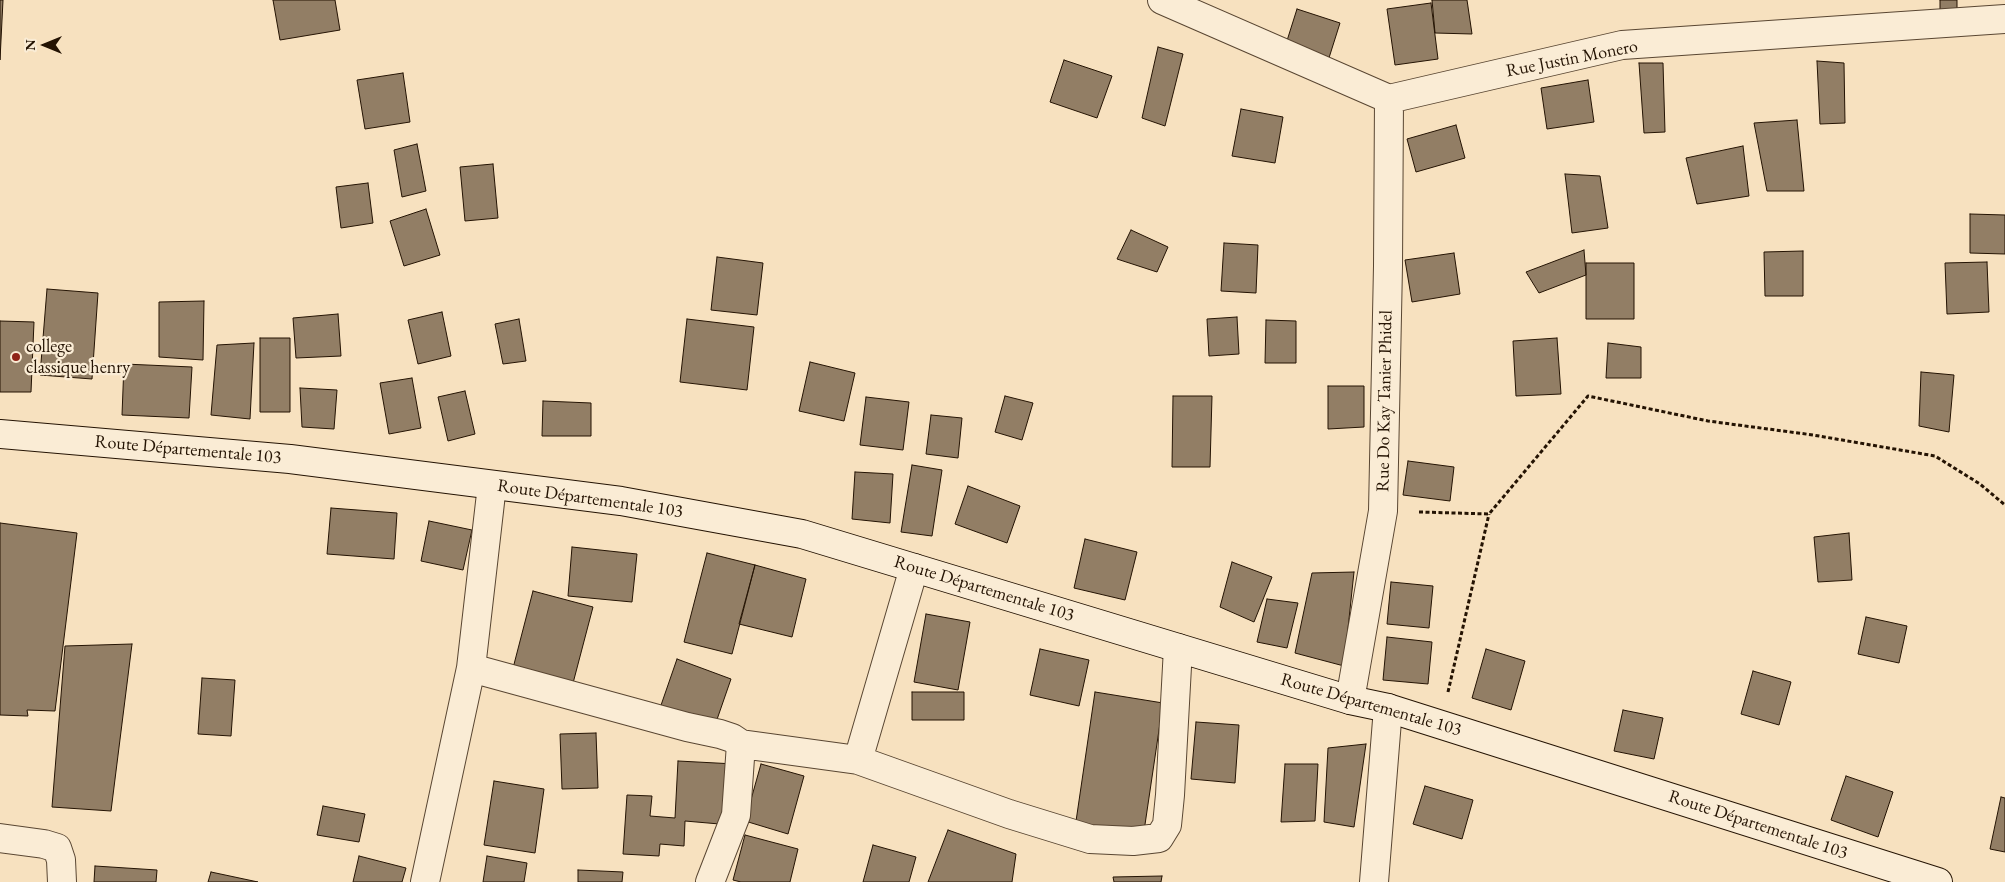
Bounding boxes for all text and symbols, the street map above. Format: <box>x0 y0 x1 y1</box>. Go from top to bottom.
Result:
north arrow <box>20 20 70 70</box>
street label: Rue Justin Monero <box>1504 36 1640 82</box>
text: N <box>21 39 39 51</box>
street label: Rue Do Kay Tanier Phidel <box>1373 310 1397 492</box>
place label: college classique henry <box>26 336 130 378</box>
marker: college classique henry <box>10 351 22 363</box>
street label: Route Départementale 103 <box>94 431 282 469</box>
street label: Route Départementale 103 <box>496 475 684 523</box>
street label: Route Départementale 103 <box>891 551 1077 627</box>
street label: Route Départementale 103 <box>1278 669 1464 741</box>
street label: Route Départementale 103 <box>1666 786 1850 864</box>

